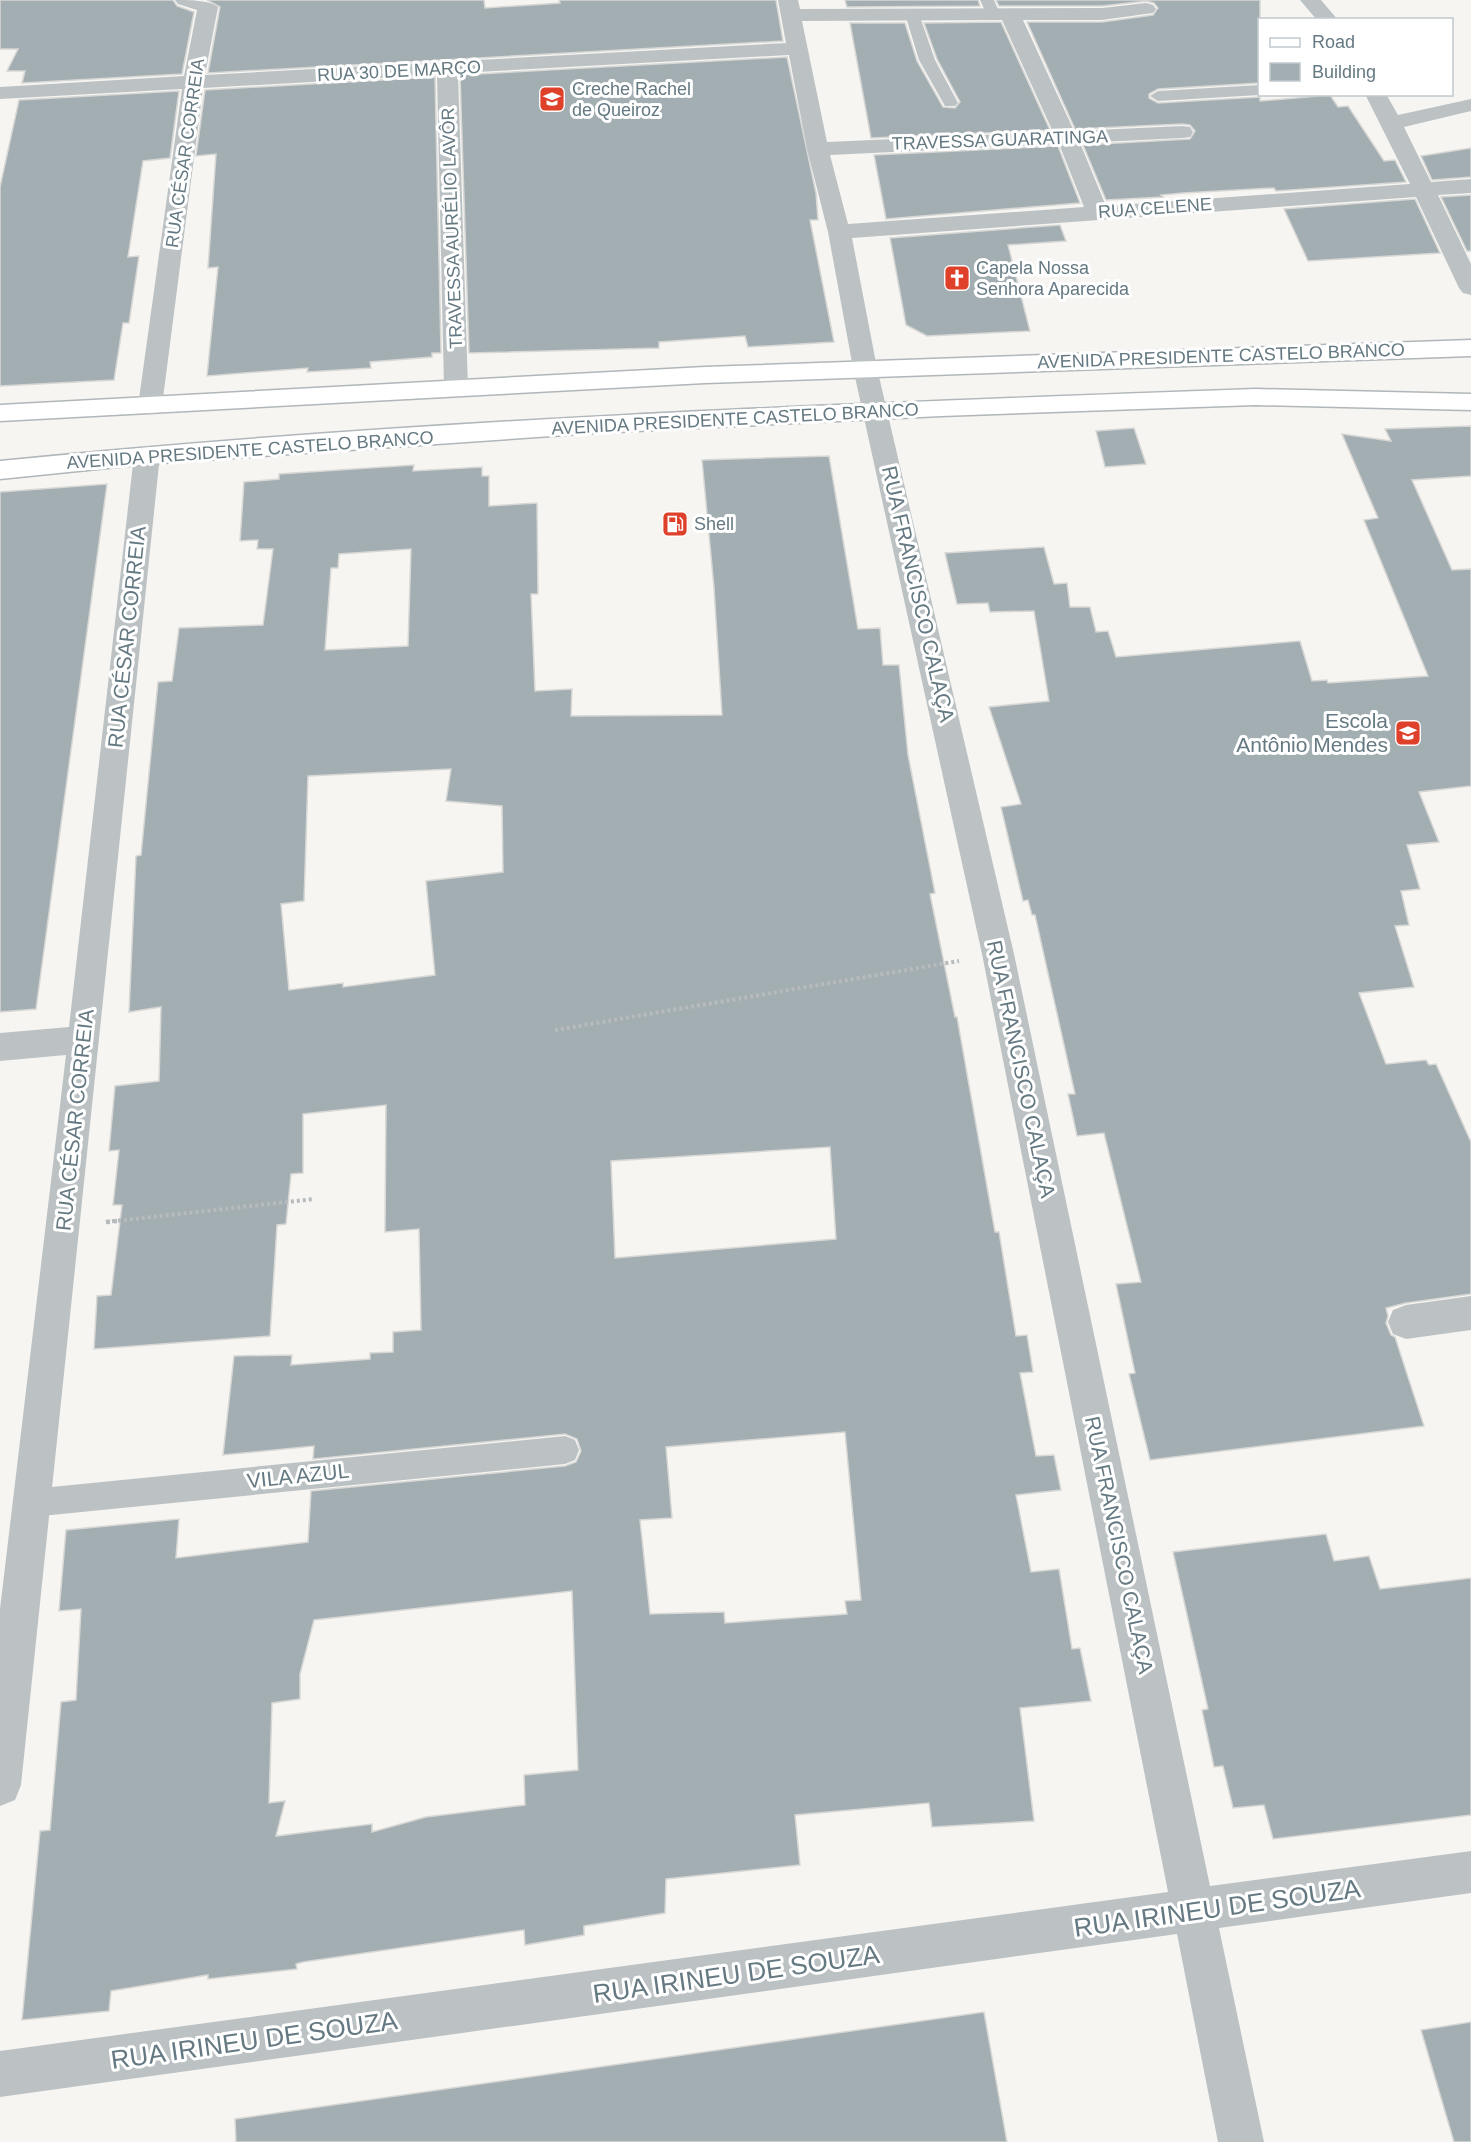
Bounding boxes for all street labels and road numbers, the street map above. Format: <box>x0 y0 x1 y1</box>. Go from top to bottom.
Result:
street label: RUA CÉSAR CORREIA <box>162 57 208 249</box>
street label: RUA 30 DE MARÇO <box>317 57 481 85</box>
street label: TRAVESSA AURÉLIO LAVÔR <box>437 107 466 349</box>
street label: TRAVESSA GUARATINGA <box>892 126 1108 154</box>
street label: RUA CELENE <box>1097 194 1213 222</box>
street label: AVENIDA PRESIDENTE CASTELO BRANCO <box>1037 340 1405 372</box>
street label: AVENIDA PRESIDENTE CASTELO BRANCO <box>551 399 919 439</box>
street label: AVENIDA PRESIDENTE CASTELO BRANCO <box>66 427 434 473</box>
street label: RUA FRANCISCO CALAÇA <box>878 463 959 724</box>
street label: RUA CÉSAR CORREIA <box>103 525 150 749</box>
street label: RUA FRANCISCO CALAÇA <box>983 938 1060 1200</box>
street label: RUA CÉSAR CORREIA <box>51 1008 98 1232</box>
street label: RUA FRANCISCO CALAÇA <box>1081 1414 1158 1676</box>
street label: VILA AZUL <box>246 1459 350 1492</box>
street label: RUA IRINEU DE SOUZA <box>1072 1873 1363 1943</box>
street label: RUA IRINEU DE SOUZA <box>591 1939 882 2009</box>
street label: RUA IRINEU DE SOUZA <box>109 2005 400 2075</box>

